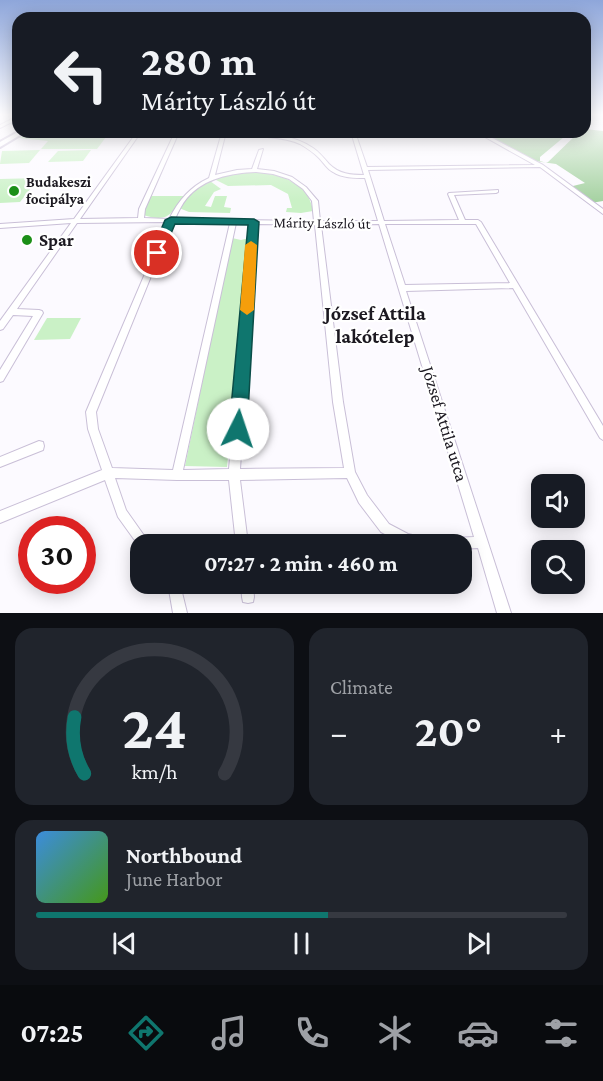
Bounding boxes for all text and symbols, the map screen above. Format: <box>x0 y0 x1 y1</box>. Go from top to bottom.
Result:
icon: left <box>42 36 120 114</box>
text: 280 m <box>141 37 256 84</box>
text: Márity László út <box>141 86 316 116</box>
place label: Budakeszi focipálya <box>26 174 92 207</box>
marker: Budakeszi focipálya <box>7 184 21 198</box>
street label: Márity László út <box>273 214 372 233</box>
pin <box>131 227 182 278</box>
place label: Spar <box>39 230 74 250</box>
marker: Spar <box>20 233 34 247</box>
icon: arrive <box>140 236 173 269</box>
district label: József Attila lakótelep <box>322 302 426 347</box>
street label: József Attila utca <box>417 362 472 484</box>
position arrow <box>206 397 270 461</box>
map controls <box>531 474 585 594</box>
button: sound <box>531 474 585 528</box>
speed limit sign: 30 <box>18 516 96 594</box>
button: search <box>531 540 585 594</box>
text: 07:27 · 2 min · 460 m <box>204 551 398 576</box>
text: Climate <box>330 676 393 698</box>
text: 24 <box>122 692 187 761</box>
text: 20° <box>415 706 482 756</box>
text: − <box>330 714 347 751</box>
text: + <box>550 714 567 751</box>
text: km/h <box>131 760 178 784</box>
text: Northbound <box>126 843 242 868</box>
text: June Harbor <box>126 868 223 890</box>
icon: previous <box>108 927 141 960</box>
icon: pause <box>285 927 318 960</box>
icon: next <box>462 927 495 960</box>
icon: directions <box>125 1012 167 1054</box>
icon: music <box>208 1012 250 1054</box>
icon: phone <box>291 1012 333 1054</box>
icon: climate <box>374 1012 416 1054</box>
icon: car <box>457 1012 499 1054</box>
icon: filters <box>540 1012 582 1054</box>
text: 07:25 <box>21 1018 83 1048</box>

